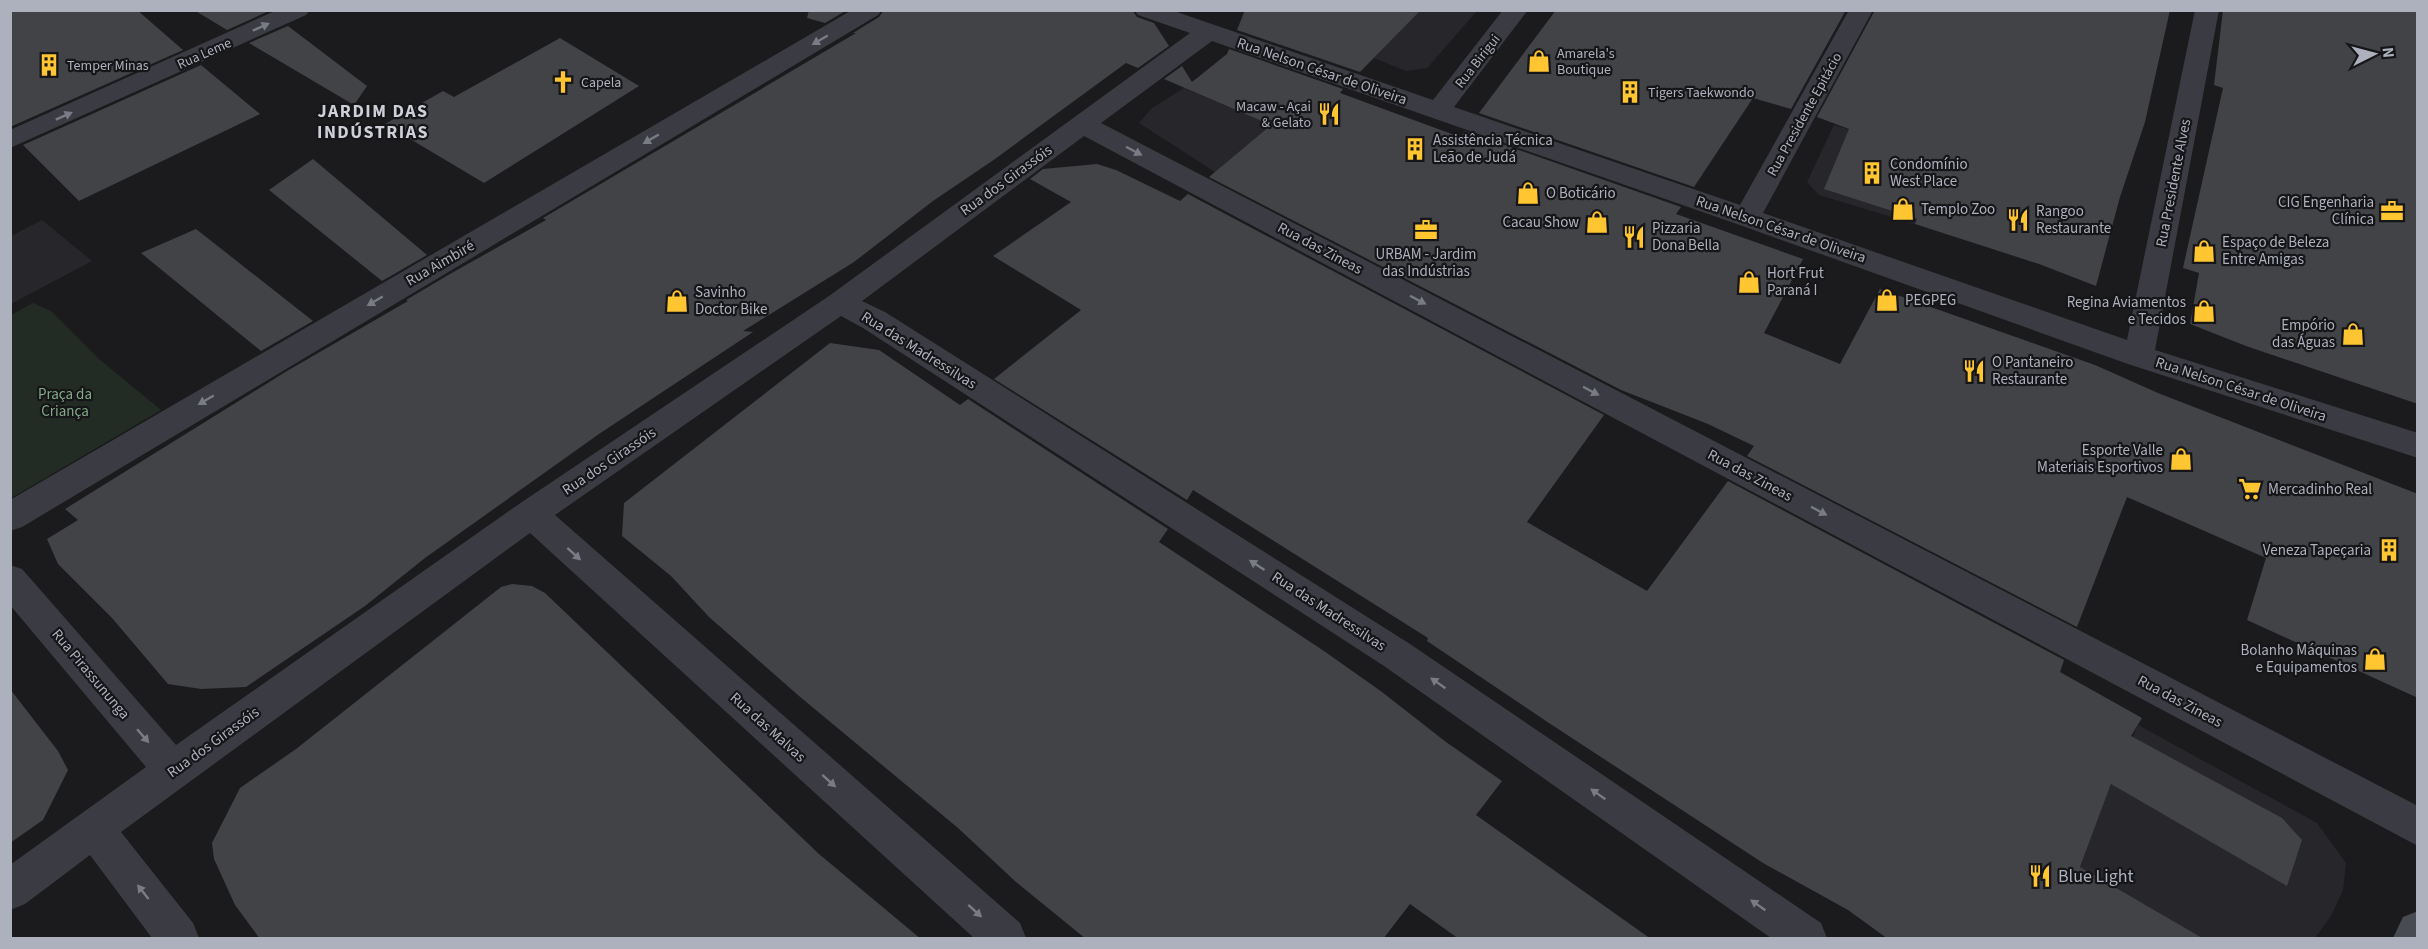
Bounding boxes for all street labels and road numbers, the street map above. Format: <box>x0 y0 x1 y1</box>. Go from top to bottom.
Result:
street label: Rua Birigui <box>1450 30 1505 93</box>
street label: Rua Nelson César de Oliveira <box>1234 32 1410 110</box>
street label: Rua Leme <box>174 33 235 75</box>
street label: Rua Presidente Epitácio <box>1763 49 1847 180</box>
street label: Rua Presidente Alves <box>2151 117 2196 249</box>
street label: Rua dos Girassóis <box>956 140 1057 221</box>
street label: Rua Nelson César de Oliveira <box>1693 190 1869 268</box>
street label: Rua das Zineas <box>1274 217 1366 280</box>
street label: Rua Aimbiré <box>402 235 478 292</box>
street label: Rua das Madressilvas <box>857 306 980 394</box>
street label: Rua Nelson César de Oliveira <box>2153 352 2329 427</box>
street label: Rua dos Girassóis <box>558 422 660 501</box>
street label: Rua das Zineas <box>1704 444 1796 507</box>
street label: Rua das Madressilvas <box>1268 567 1390 656</box>
street label: Rua Pirassununga <box>47 625 135 724</box>
street label: Rua das Zineas <box>2134 670 2226 733</box>
street label: Rua das Malvas <box>725 688 810 767</box>
street label: Rua dos Girassóis <box>163 702 264 783</box>

